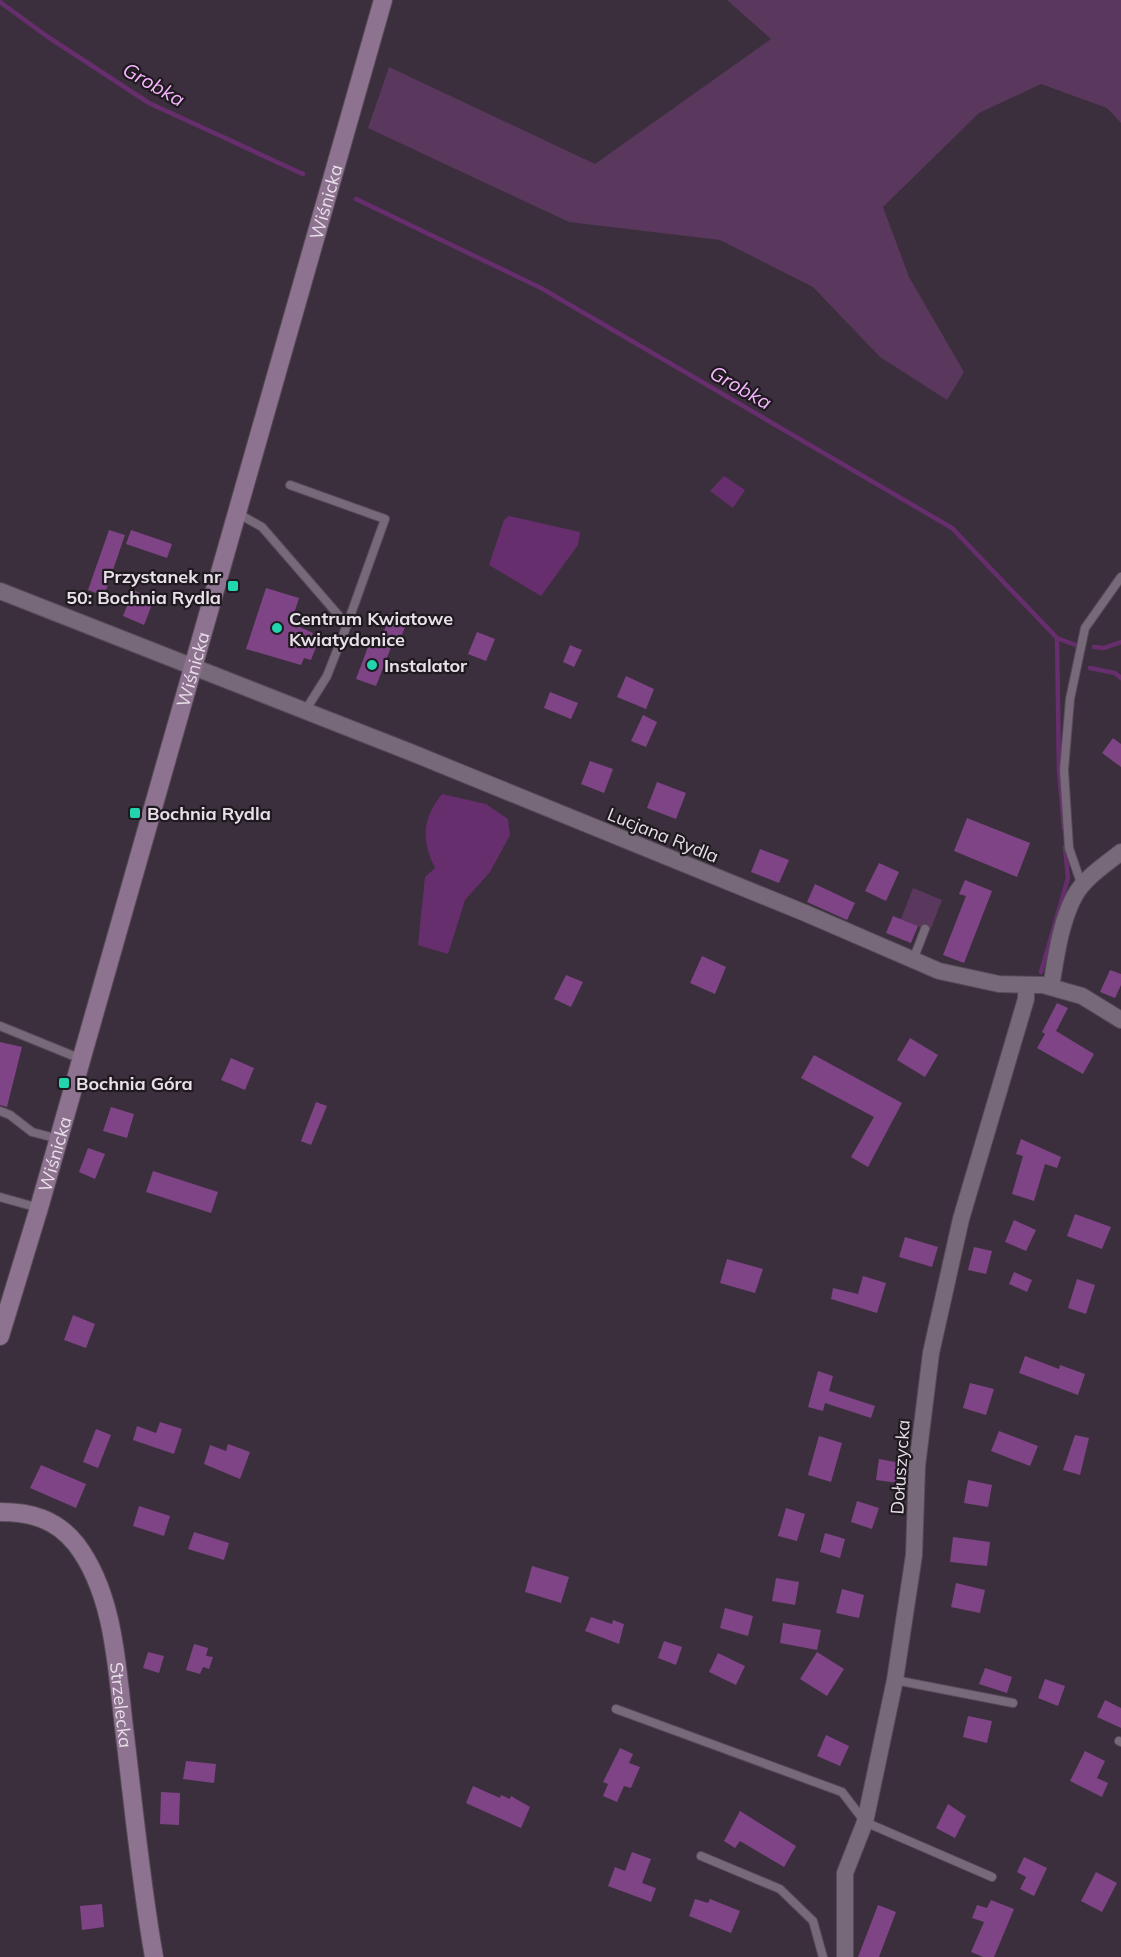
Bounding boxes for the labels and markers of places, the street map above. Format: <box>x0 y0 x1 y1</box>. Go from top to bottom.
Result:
place label: Przystanek nr 50: Bochnia Rydla <box>66 565 222 609</box>
marker: Przystanek nr 50: Bochnia Rydla <box>226 579 240 593</box>
place label: Centrum Kwiatowe Kwiatydonice <box>289 607 453 651</box>
marker: Centrum Kwiatowe Kwiatydonice <box>270 621 284 635</box>
place label: Instalator <box>384 654 468 677</box>
marker: Instalator <box>365 658 379 672</box>
place label: Bochnia Rydla <box>147 802 271 825</box>
marker: Bochnia Rydla <box>128 806 142 820</box>
place label: Bochnia Góra <box>76 1072 193 1095</box>
marker: Bochnia Góra <box>57 1076 71 1090</box>

